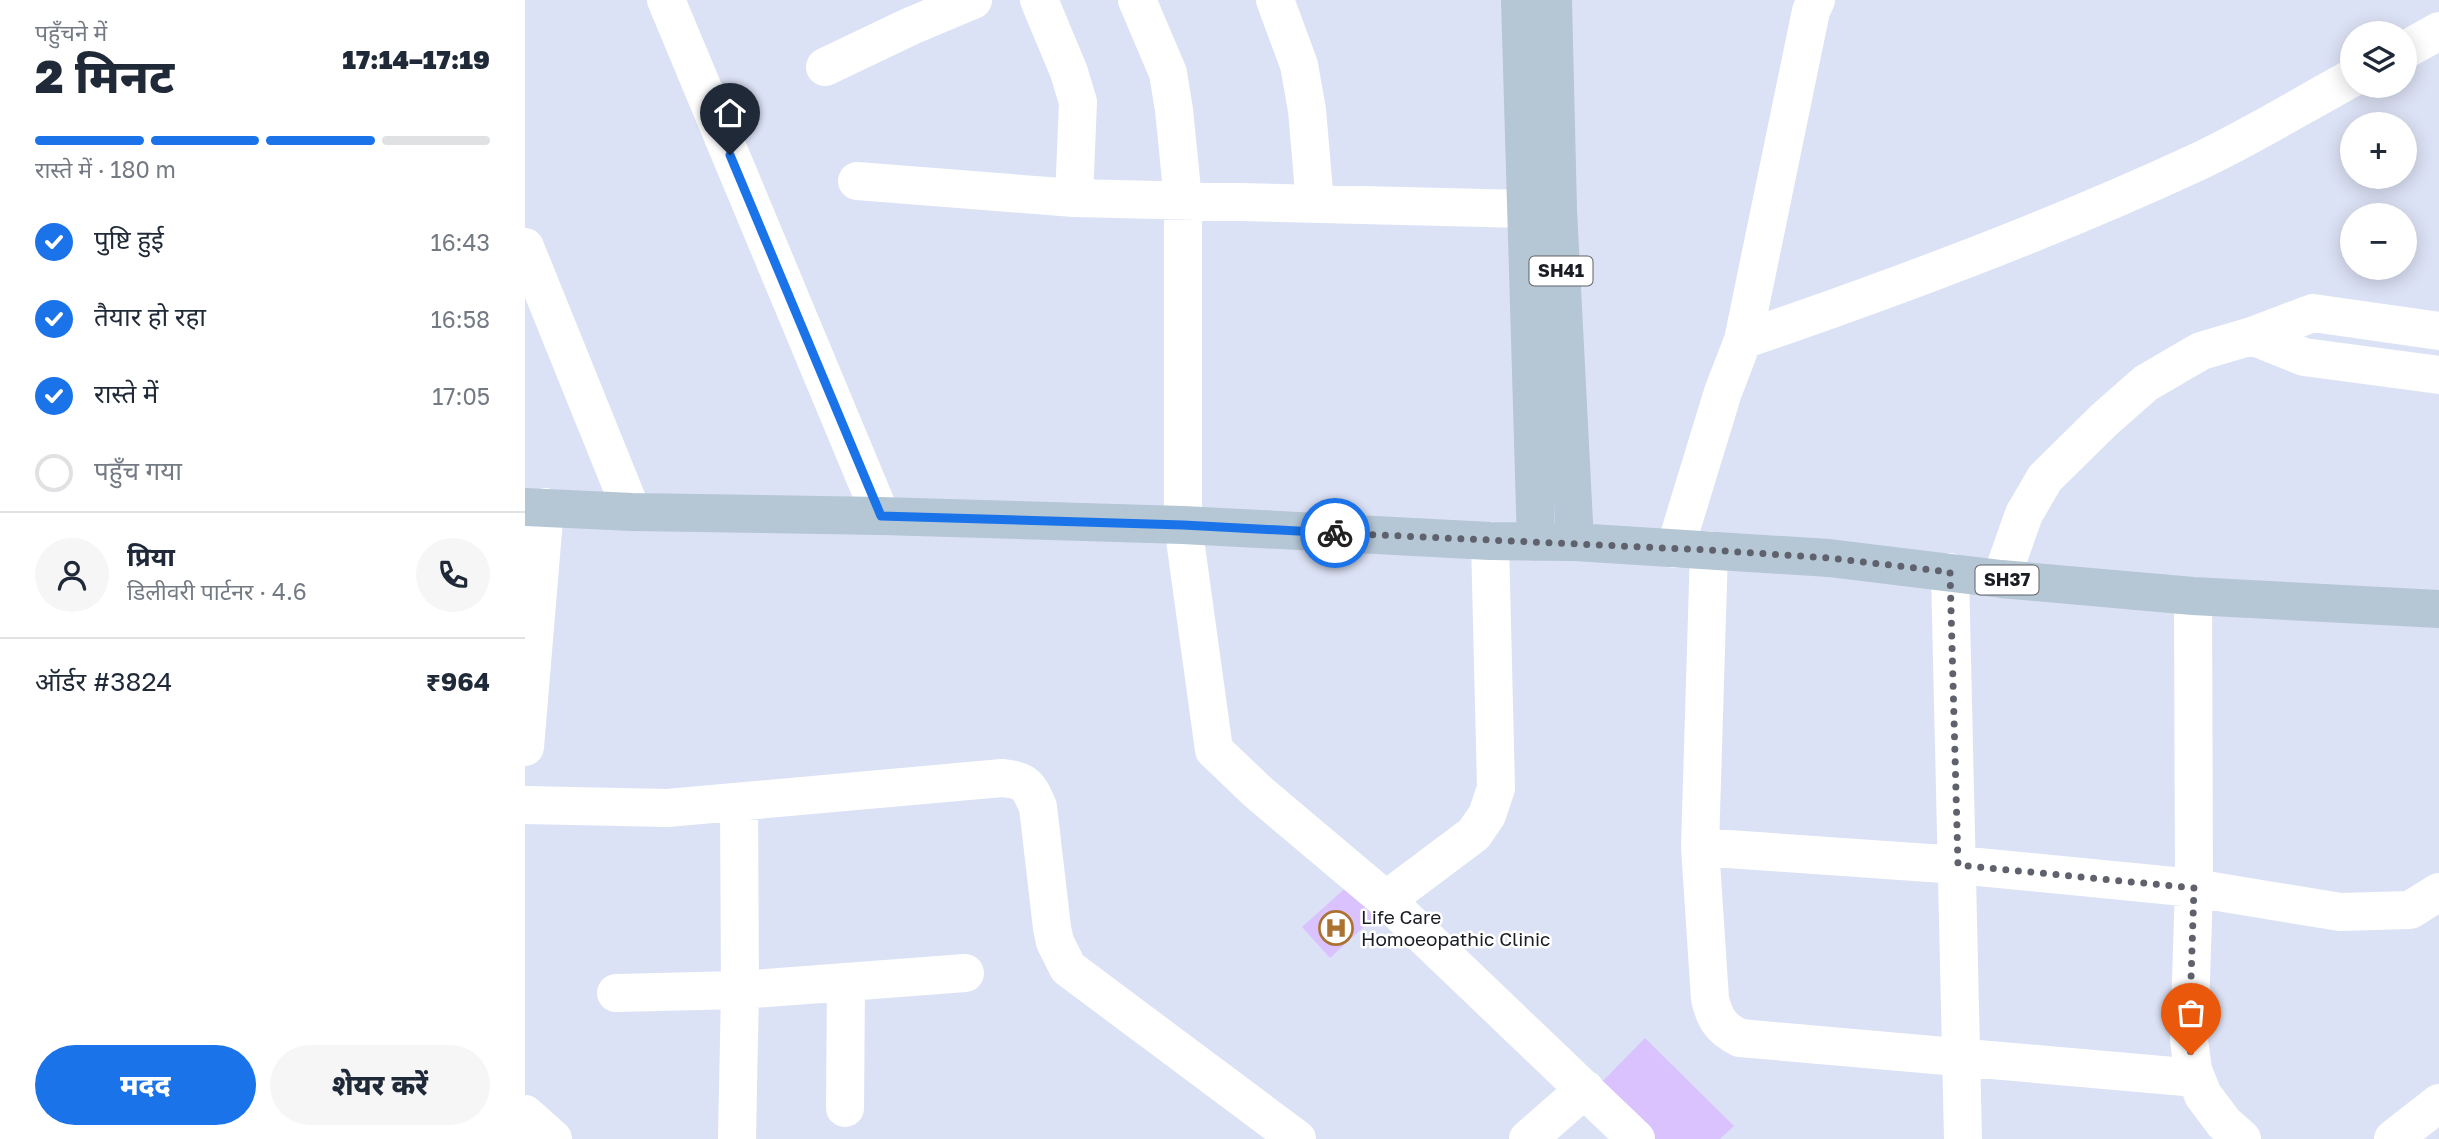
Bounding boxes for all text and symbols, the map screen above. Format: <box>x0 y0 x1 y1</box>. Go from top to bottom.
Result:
text: पहुँचने में <box>35 18 107 46</box>
map controls <box>2340 21 2417 280</box>
button: layers <box>2340 21 2417 98</box>
text: 17:14–17:19 <box>342 44 490 75</box>
text: 2 मिनट <box>35 48 174 103</box>
pin <box>700 83 760 155</box>
icon: home <box>711 94 749 132</box>
button: + <box>2340 112 2417 189</box>
text: रास्ते में · 180 m <box>35 155 176 183</box>
button: − <box>2340 203 2417 280</box>
icon: check <box>35 223 73 261</box>
text: पुष्टि हुई <box>94 224 164 255</box>
text: 16:43 <box>431 228 490 256</box>
road number: SH41 <box>1529 256 1593 286</box>
icon: check <box>35 300 73 338</box>
text: तैयार हो रहा <box>94 301 206 332</box>
text: 16:58 <box>431 305 490 333</box>
icon: check <box>35 377 73 415</box>
text: रास्ते में <box>94 378 158 409</box>
text: 17:05 <box>432 382 490 410</box>
text: पहुँच गया <box>94 455 182 486</box>
courier <box>1300 498 1370 568</box>
icon: bike <box>1316 514 1354 552</box>
button: person <box>35 538 109 612</box>
button: phone <box>416 538 490 612</box>
text: प्रिया <box>127 541 175 572</box>
road number: SH37 <box>1975 566 2039 594</box>
text: डिलीवरी पार्टनर · 4.6 <box>127 577 307 605</box>
text: ऑर्डर #3824 <box>35 666 172 697</box>
text: ₹964 <box>426 666 490 697</box>
place label: Life Care Homoeopathic Clinic <box>1361 905 1550 950</box>
hospital icon: Life Care Homoeopathic Clinic <box>1317 909 1355 947</box>
pin <box>2161 983 2221 1055</box>
icon: bag <box>2172 994 2210 1032</box>
button: मदद <box>35 1045 256 1125</box>
button: शेयर करें <box>270 1045 490 1125</box>

